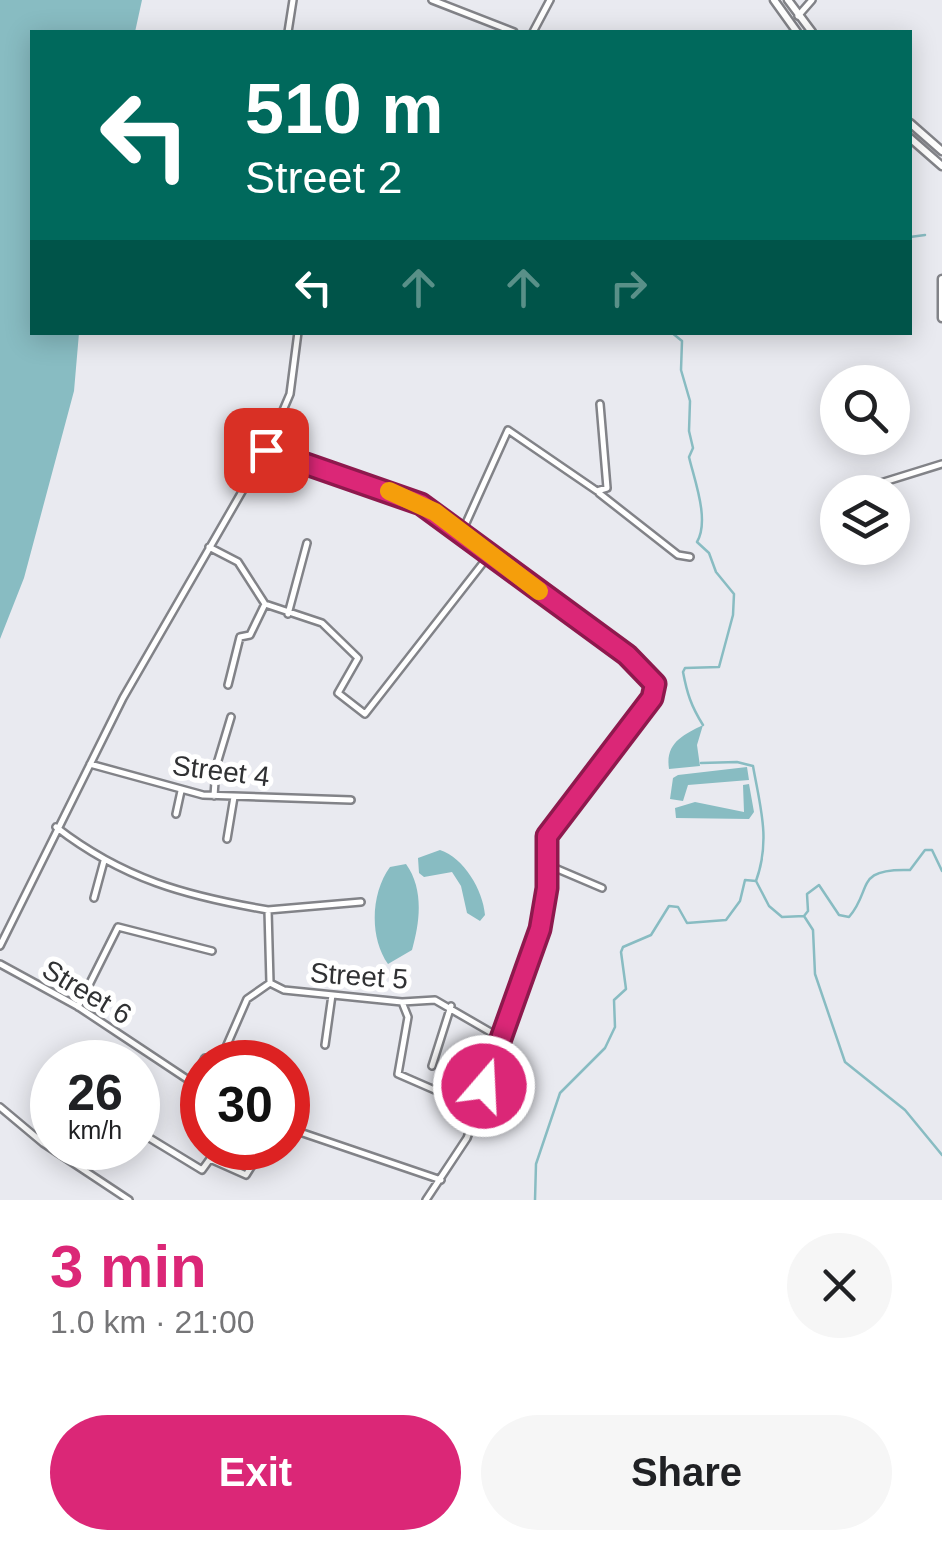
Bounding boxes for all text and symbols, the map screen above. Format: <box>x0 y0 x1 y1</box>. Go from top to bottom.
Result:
icon: left <box>80 70 210 200</box>
text: 510 m <box>245 70 443 148</box>
text: Street 2 <box>245 152 403 203</box>
icon: left <box>286 260 341 315</box>
icon: ahead <box>391 260 446 315</box>
icon: ahead <box>496 260 551 315</box>
icon: right <box>601 260 656 315</box>
map controls <box>820 365 910 565</box>
button: search <box>820 365 910 455</box>
pin <box>224 408 309 493</box>
icon: arrive <box>239 423 294 478</box>
button: layers <box>820 475 910 565</box>
street label: Street 4 <box>170 750 272 792</box>
street label: Street 6 <box>37 953 137 1031</box>
street label: Street 5 <box>309 957 409 995</box>
position arrow <box>432 1034 536 1138</box>
speed limit sign: 30 <box>180 1040 310 1170</box>
text: 26 <box>67 1065 123 1121</box>
text: km/h <box>68 1116 122 1144</box>
text: 3 min <box>50 1233 207 1300</box>
button: close <box>787 1233 892 1338</box>
text: 1.0 km · 21:00 <box>50 1304 255 1340</box>
button: Exit <box>50 1415 461 1530</box>
button: Share <box>481 1415 892 1530</box>

